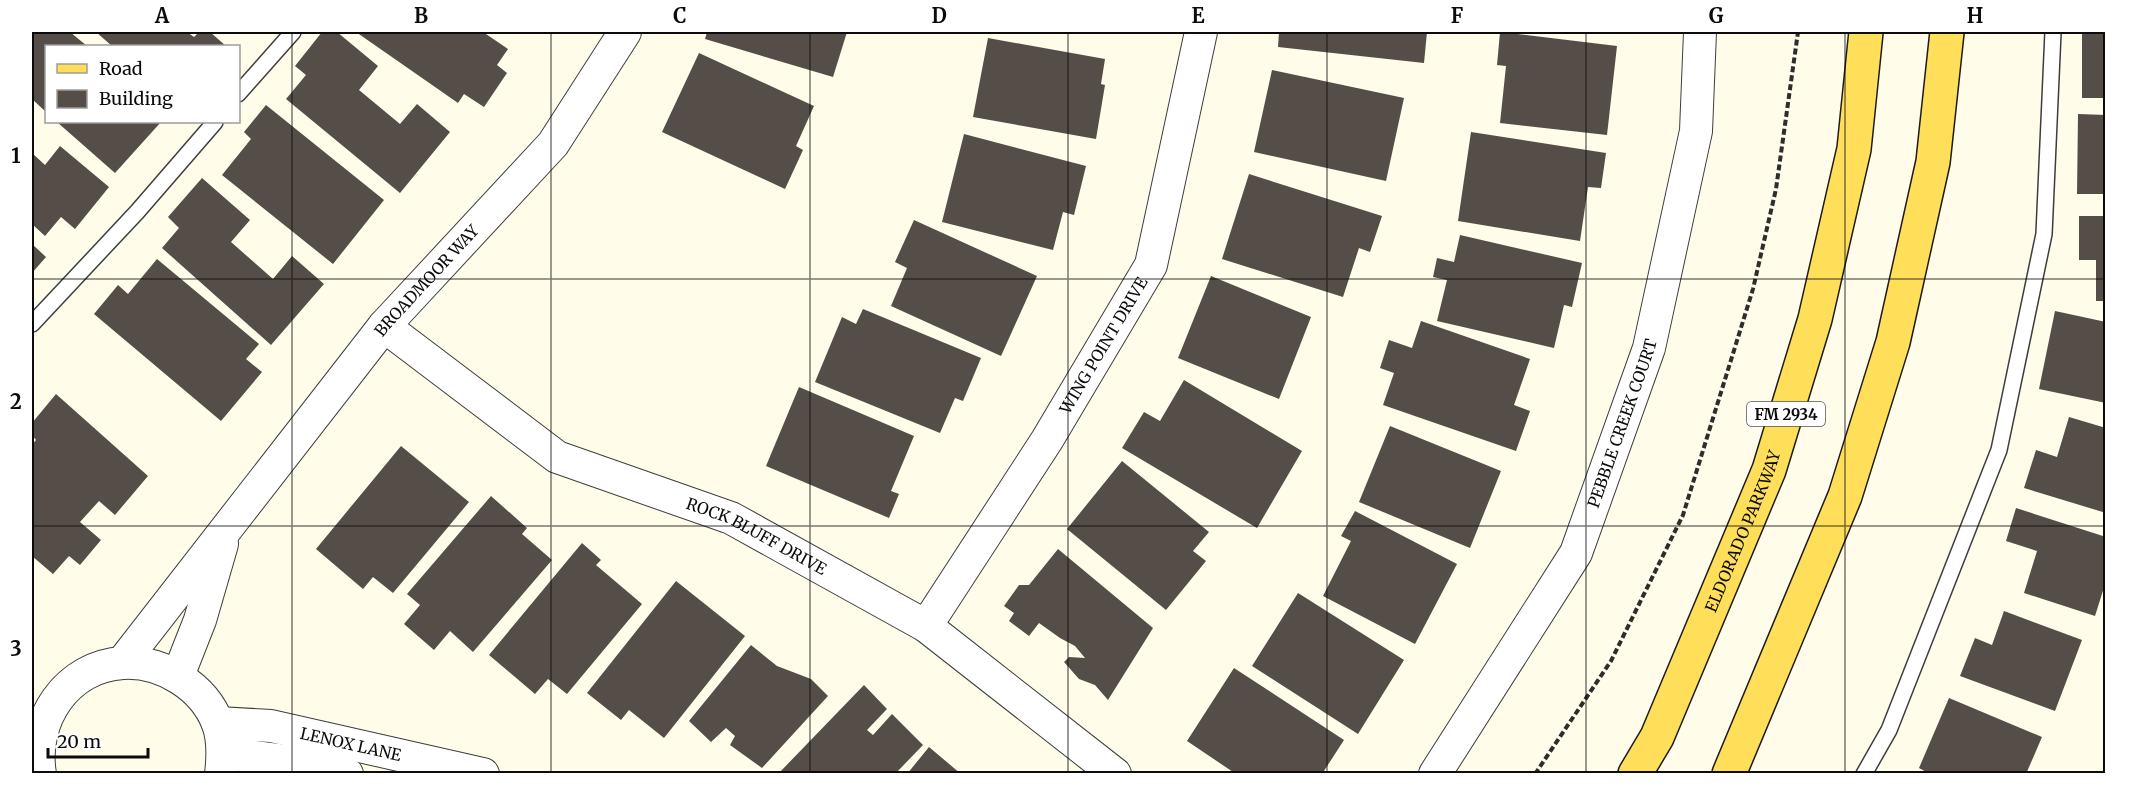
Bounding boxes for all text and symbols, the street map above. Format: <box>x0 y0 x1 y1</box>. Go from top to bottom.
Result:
text: A <box>154 3 170 28</box>
text: B <box>414 3 428 28</box>
text: C <box>673 3 687 28</box>
text: D <box>931 3 947 28</box>
text: E <box>1191 3 1205 28</box>
text: F <box>1451 3 1464 28</box>
text: G <box>1709 3 1724 28</box>
text: H <box>1967 3 1983 28</box>
legend <box>45 45 240 123</box>
text: Road <box>99 57 143 80</box>
text: Building <box>99 87 173 110</box>
text: 1 <box>11 143 21 168</box>
street label: BROADMOOR WAY <box>370 220 483 340</box>
street label: WING POINT DRIVE <box>1054 273 1152 418</box>
street label: PEBBLE CREEK COURT <box>1583 337 1661 510</box>
text: 2 <box>10 389 22 414</box>
road number: FM 2934 <box>1747 402 1825 426</box>
street label: ELDORADO PARKWAY <box>1701 447 1785 615</box>
street label: ROCK BLUFF DRIVE <box>684 493 831 579</box>
text: 3 <box>10 636 22 661</box>
scale bar <box>48 721 148 759</box>
street label: LENOX LANE <box>298 723 404 765</box>
text: 20 m <box>57 730 101 753</box>

